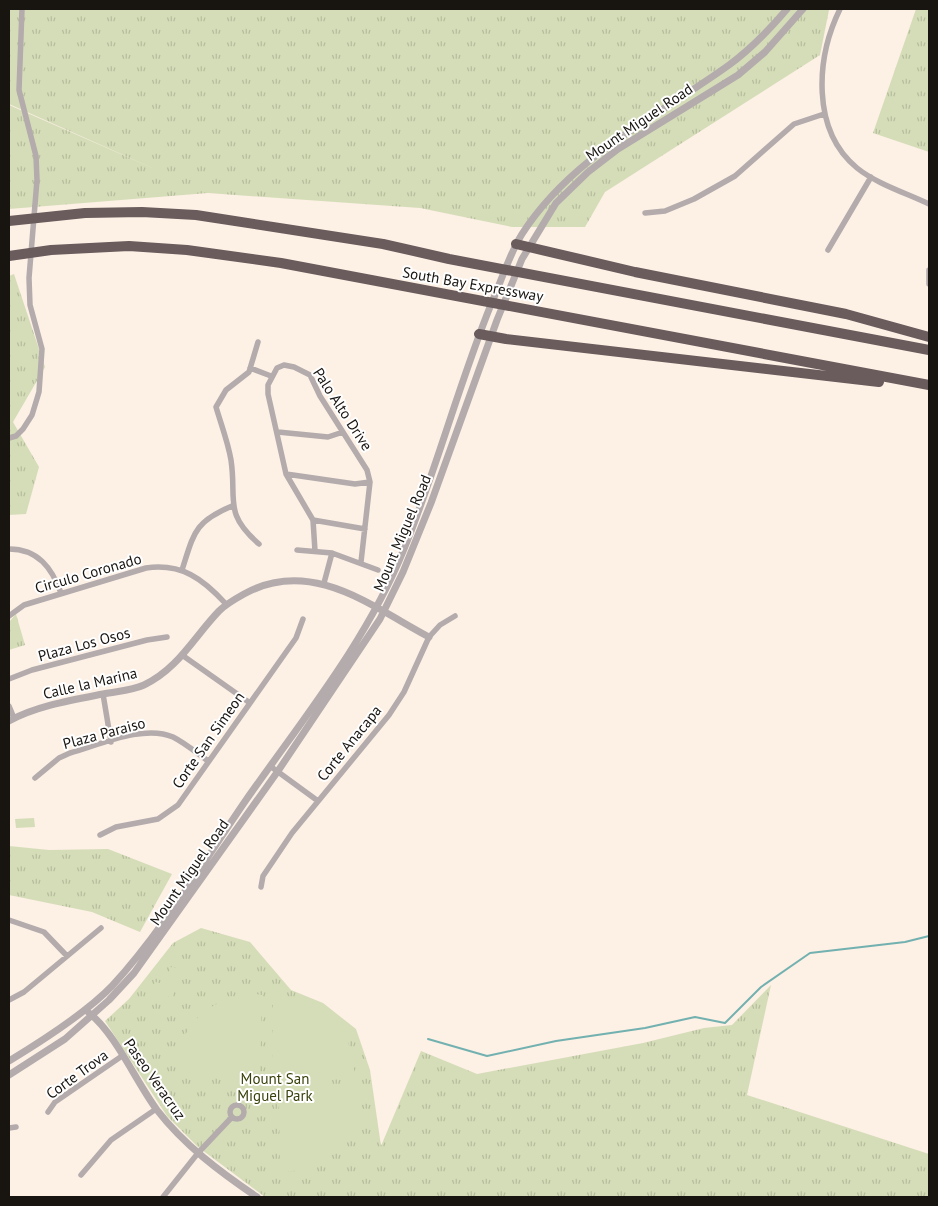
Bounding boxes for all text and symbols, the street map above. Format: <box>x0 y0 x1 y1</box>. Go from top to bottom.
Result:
street label: Mount Miguel Road <box>582 79 696 165</box>
street label: South Bay Expressway <box>401 262 545 306</box>
street label: Palo Alto Drive <box>309 364 377 454</box>
street label: Mount Miguel Road <box>369 472 435 594</box>
street label: Circulo Coronado <box>33 549 143 597</box>
street label: Plaza Los Osos <box>36 623 132 665</box>
street label: Calle la Marina <box>41 663 139 703</box>
street label: Corte San Simeon <box>168 688 248 792</box>
street label: Corte Anacapa <box>313 701 385 785</box>
street label: Plaza Paraiso <box>61 713 147 753</box>
street label: Mount Miguel Road <box>145 815 233 929</box>
street label: Paseo Veracruz <box>120 1035 190 1123</box>
street label: Corte Trova <box>42 1045 112 1103</box>
park label: Mount San Miguel Park <box>237 1069 314 1105</box>

